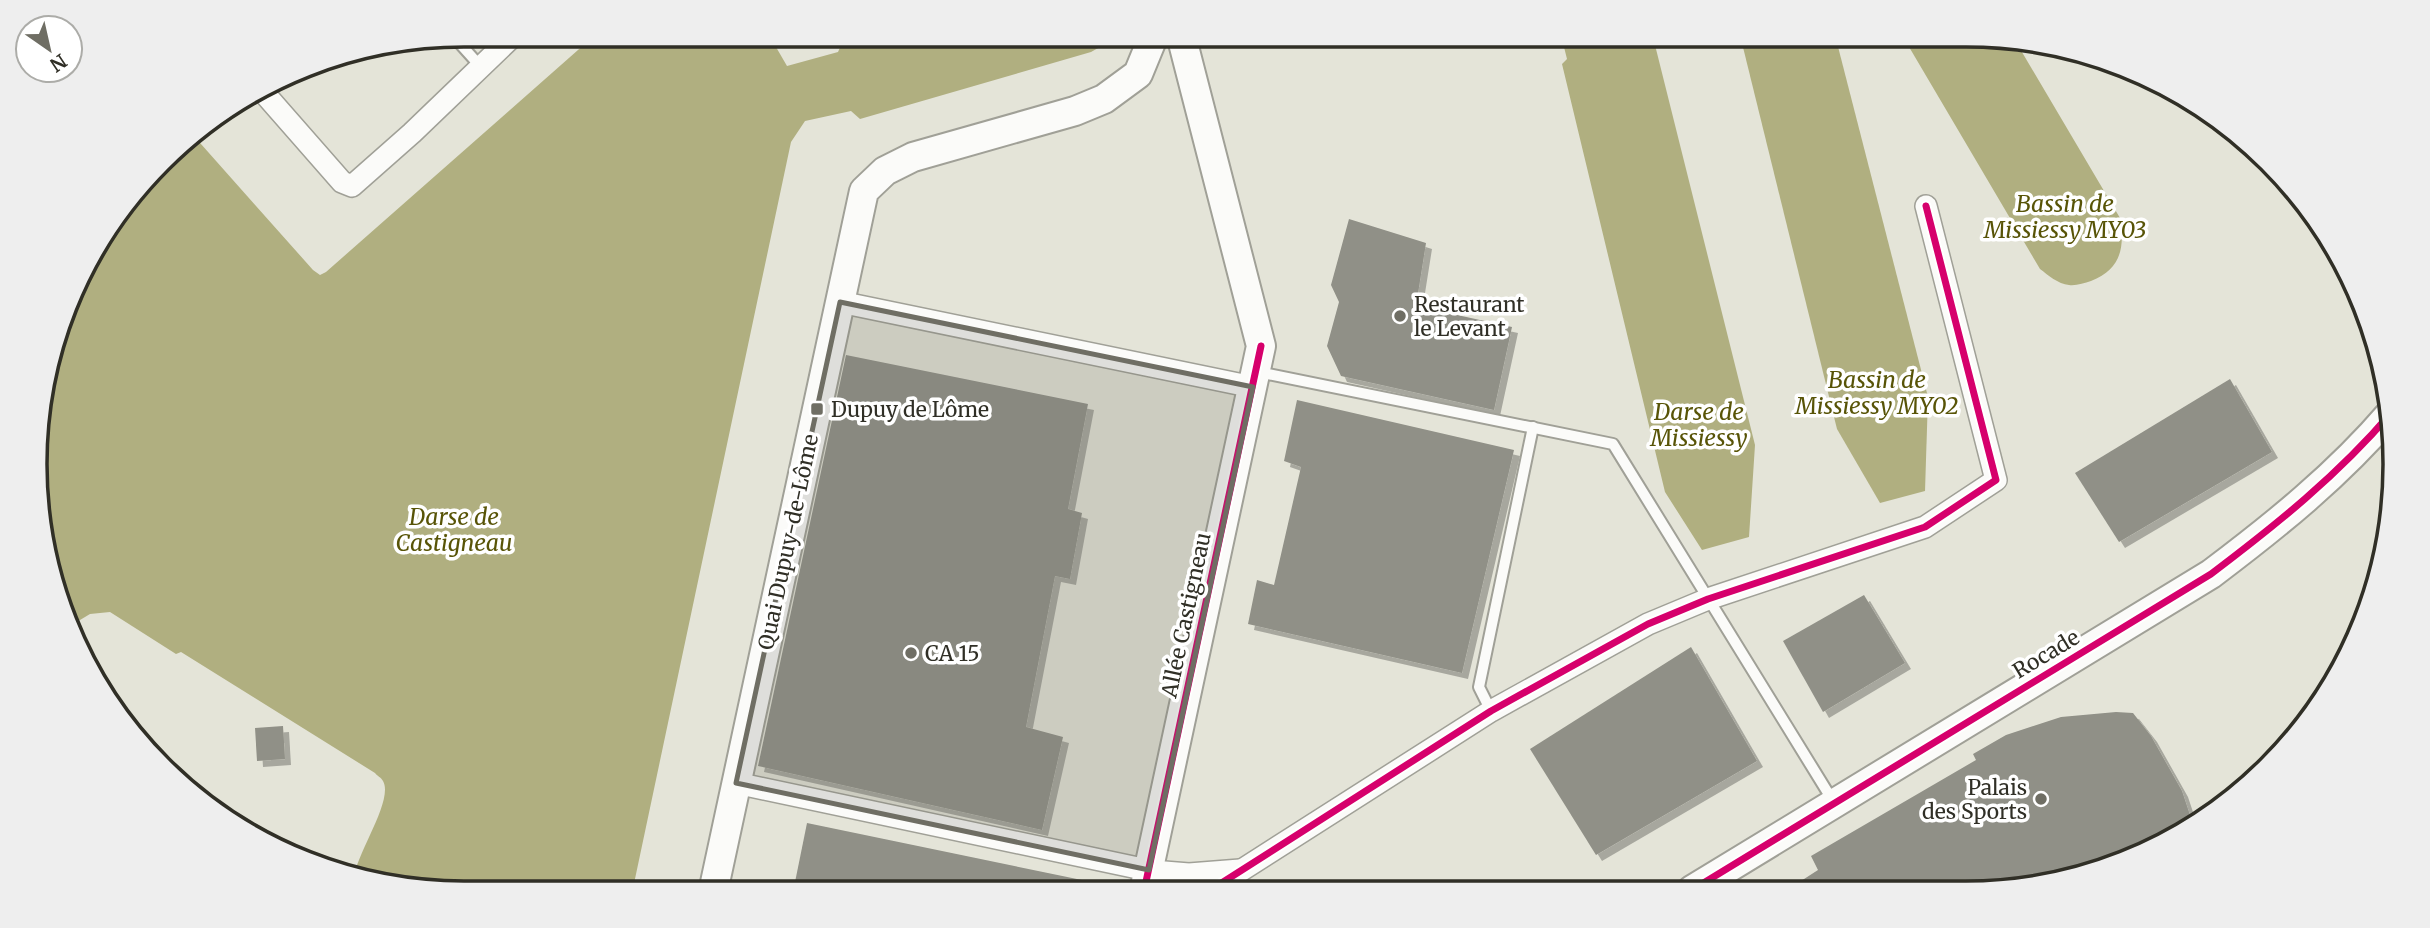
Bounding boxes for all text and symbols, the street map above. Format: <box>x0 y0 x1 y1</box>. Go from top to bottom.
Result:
north arrow <box>14 14 84 84</box>
text: N <box>46 49 71 77</box>
water label: Bassin de Missiessy MY03 <box>1983 189 2146 244</box>
place label: Restaurant le Levant <box>1414 291 1524 342</box>
marker: Restaurant le Levant <box>1392 308 1408 324</box>
water label: Bassin de Missiessy MY02 <box>1794 365 1959 420</box>
place label: Dupuy de Lôme <box>831 396 989 423</box>
water label: Darse de Missiessy <box>1649 397 1748 452</box>
marker: Dupuy de Lôme <box>809 401 825 417</box>
street label: Quai Dupuy-de-Lôme <box>752 432 824 652</box>
water label: Darse de Castigneau <box>396 502 512 557</box>
street label: Allée Castigneau <box>1155 530 1217 701</box>
street label: Rocade <box>2008 624 2084 684</box>
place label: CA 15 <box>925 640 980 667</box>
marker: CA 15 <box>903 645 919 661</box>
place label: Palais des Sports <box>1922 774 2027 825</box>
marker: Palais des Sports <box>2033 791 2049 807</box>

